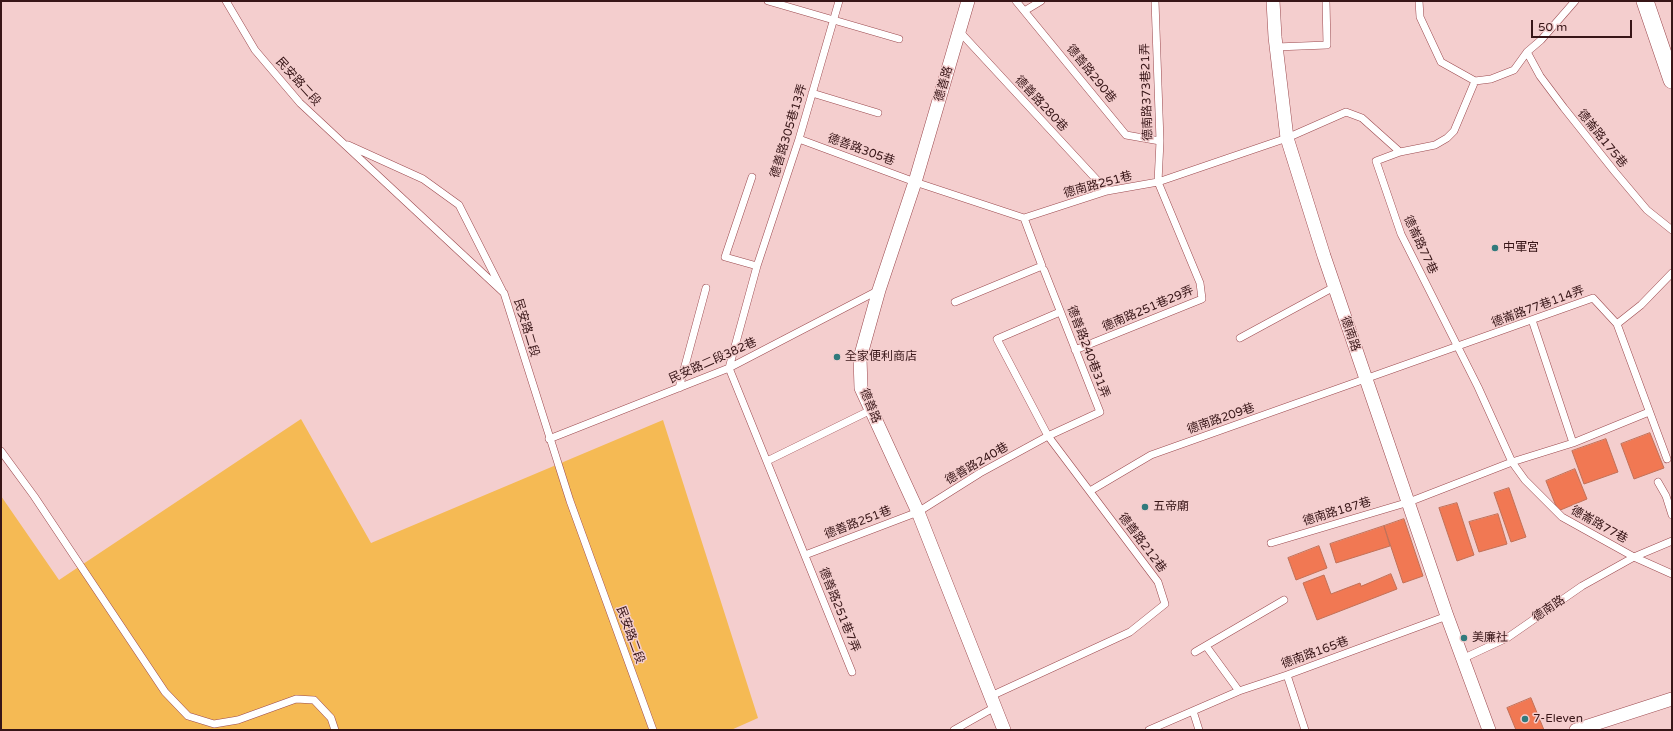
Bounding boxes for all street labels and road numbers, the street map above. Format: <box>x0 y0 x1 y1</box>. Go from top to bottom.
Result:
street label: 德善路290巷 <box>1063 42 1119 106</box>
street label: 德南路373巷21弄 <box>1138 43 1156 141</box>
street label: 民安路二段 <box>273 55 323 109</box>
street label: 德善路 <box>932 65 956 103</box>
street label: 德善路280巷 <box>1012 73 1070 135</box>
street label: 德善路305巷13弄 <box>768 82 810 180</box>
street label: 德崙路175巷 <box>1574 107 1630 171</box>
street label: 德善路305巷 <box>825 131 897 169</box>
street label: 德南路251巷 <box>1062 169 1134 201</box>
street label: 德崙路77巷 <box>1400 213 1440 277</box>
street label: 德南路251巷29弄 <box>1100 283 1196 335</box>
street label: 德崙路77巷114弄 <box>1490 284 1586 330</box>
street label: 民安路二段 <box>510 297 542 359</box>
street label: 德善路240巷31弄 <box>1064 304 1112 400</box>
street label: 德南路 <box>1337 315 1363 353</box>
street label: 民安路二段382巷 <box>667 335 759 387</box>
street label: 德善路 <box>857 387 883 425</box>
street label: 德南路209巷 <box>1185 401 1257 437</box>
street label: 德善路240巷 <box>943 440 1011 488</box>
street label: 德南路187巷 <box>1301 495 1373 529</box>
street label: 德崙路77巷 <box>1568 503 1630 547</box>
street label: 德善路251巷 <box>822 504 894 542</box>
street label: 德善路212巷 <box>1115 510 1169 576</box>
street label: 德善路251巷7弄 <box>815 566 863 654</box>
street label: 德南路 <box>1530 593 1568 625</box>
street label: 民安路二段 <box>613 604 647 666</box>
street label: 德南路165巷 <box>1279 634 1351 672</box>

